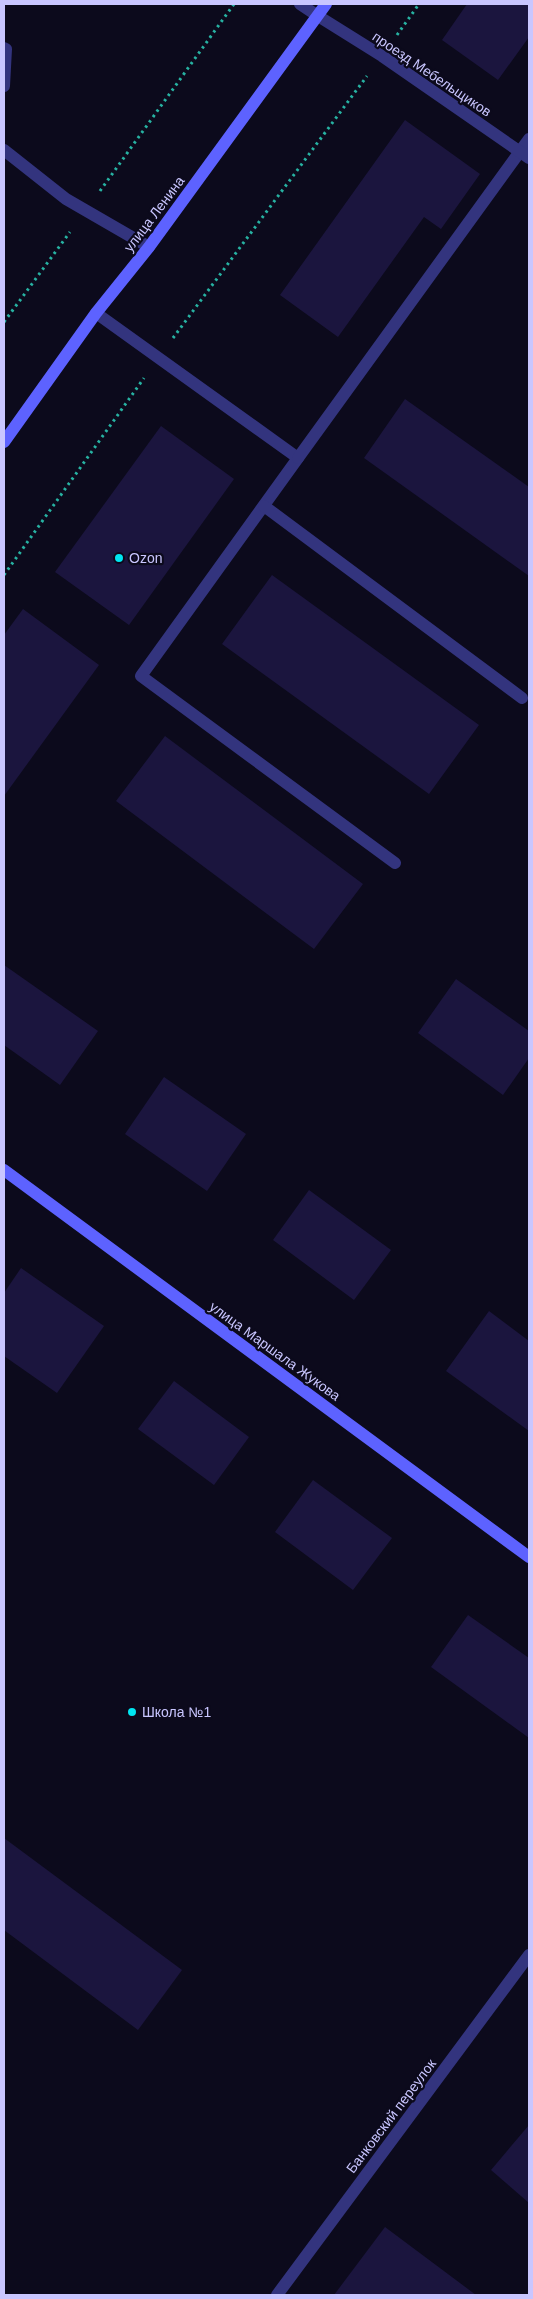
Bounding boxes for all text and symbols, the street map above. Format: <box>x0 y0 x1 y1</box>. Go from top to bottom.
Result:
street label: проезд Мебельщиков <box>370 28 494 120</box>
street label: улица Ленина <box>120 173 188 255</box>
place label: Ozon <box>129 550 162 566</box>
marker: Ozon <box>113 552 125 564</box>
street label: улица Маршала Жукова <box>207 1298 344 1404</box>
place label: Школа №1 <box>142 1704 211 1720</box>
marker: Школа №1 <box>126 1706 138 1718</box>
street label: Банковский переулок <box>343 2055 440 2176</box>

